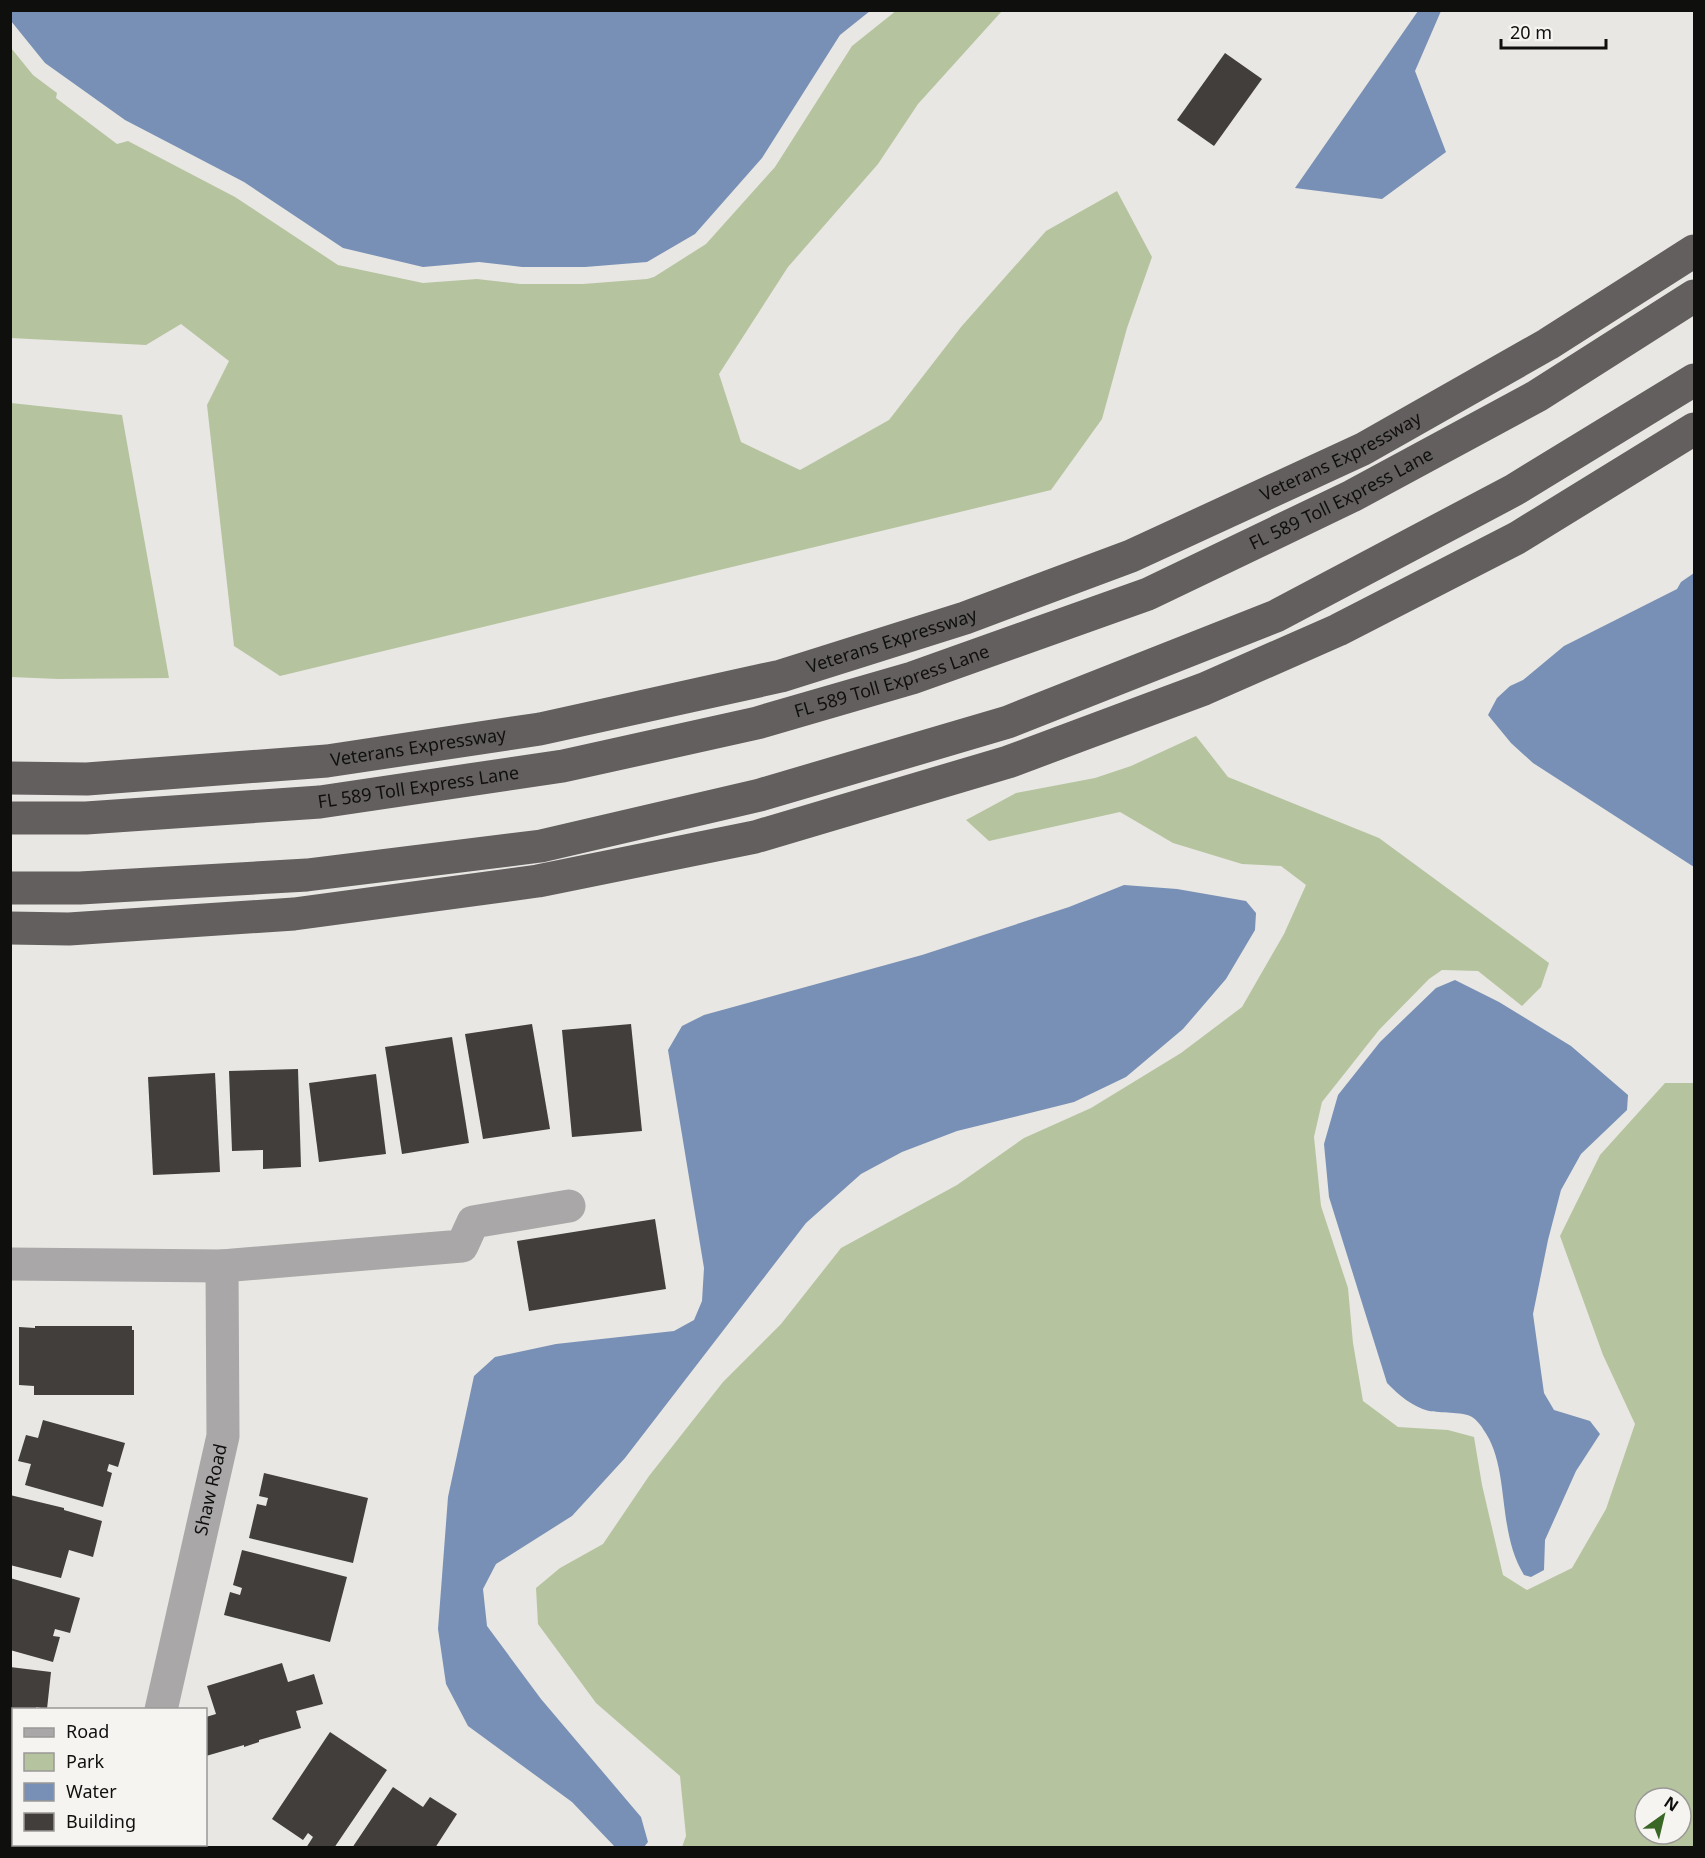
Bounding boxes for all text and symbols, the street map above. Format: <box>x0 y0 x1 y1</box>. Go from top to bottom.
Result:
scale bar <box>1501 12 1606 50</box>
text: 20 m <box>1510 20 1552 44</box>
street label: Veterans Expressway <box>1256 405 1426 506</box>
street label: FL 589 Toll Express Lane <box>1245 442 1437 555</box>
street label: Veterans Expressway <box>803 601 981 678</box>
street label: FL 589 Toll Express Lane <box>791 638 992 723</box>
street label: Veterans Expressway <box>329 721 508 771</box>
street label: FL 589 Toll Express Lane <box>316 760 521 813</box>
street label: Shaw Road <box>188 1441 232 1537</box>
legend <box>12 1708 207 1846</box>
text: Road <box>66 1719 109 1743</box>
text: Park <box>66 1749 104 1773</box>
text: Water <box>66 1779 117 1803</box>
north arrow <box>1633 1786 1693 1846</box>
text: N <box>1660 1791 1683 1816</box>
text: Building <box>66 1809 136 1833</box>

